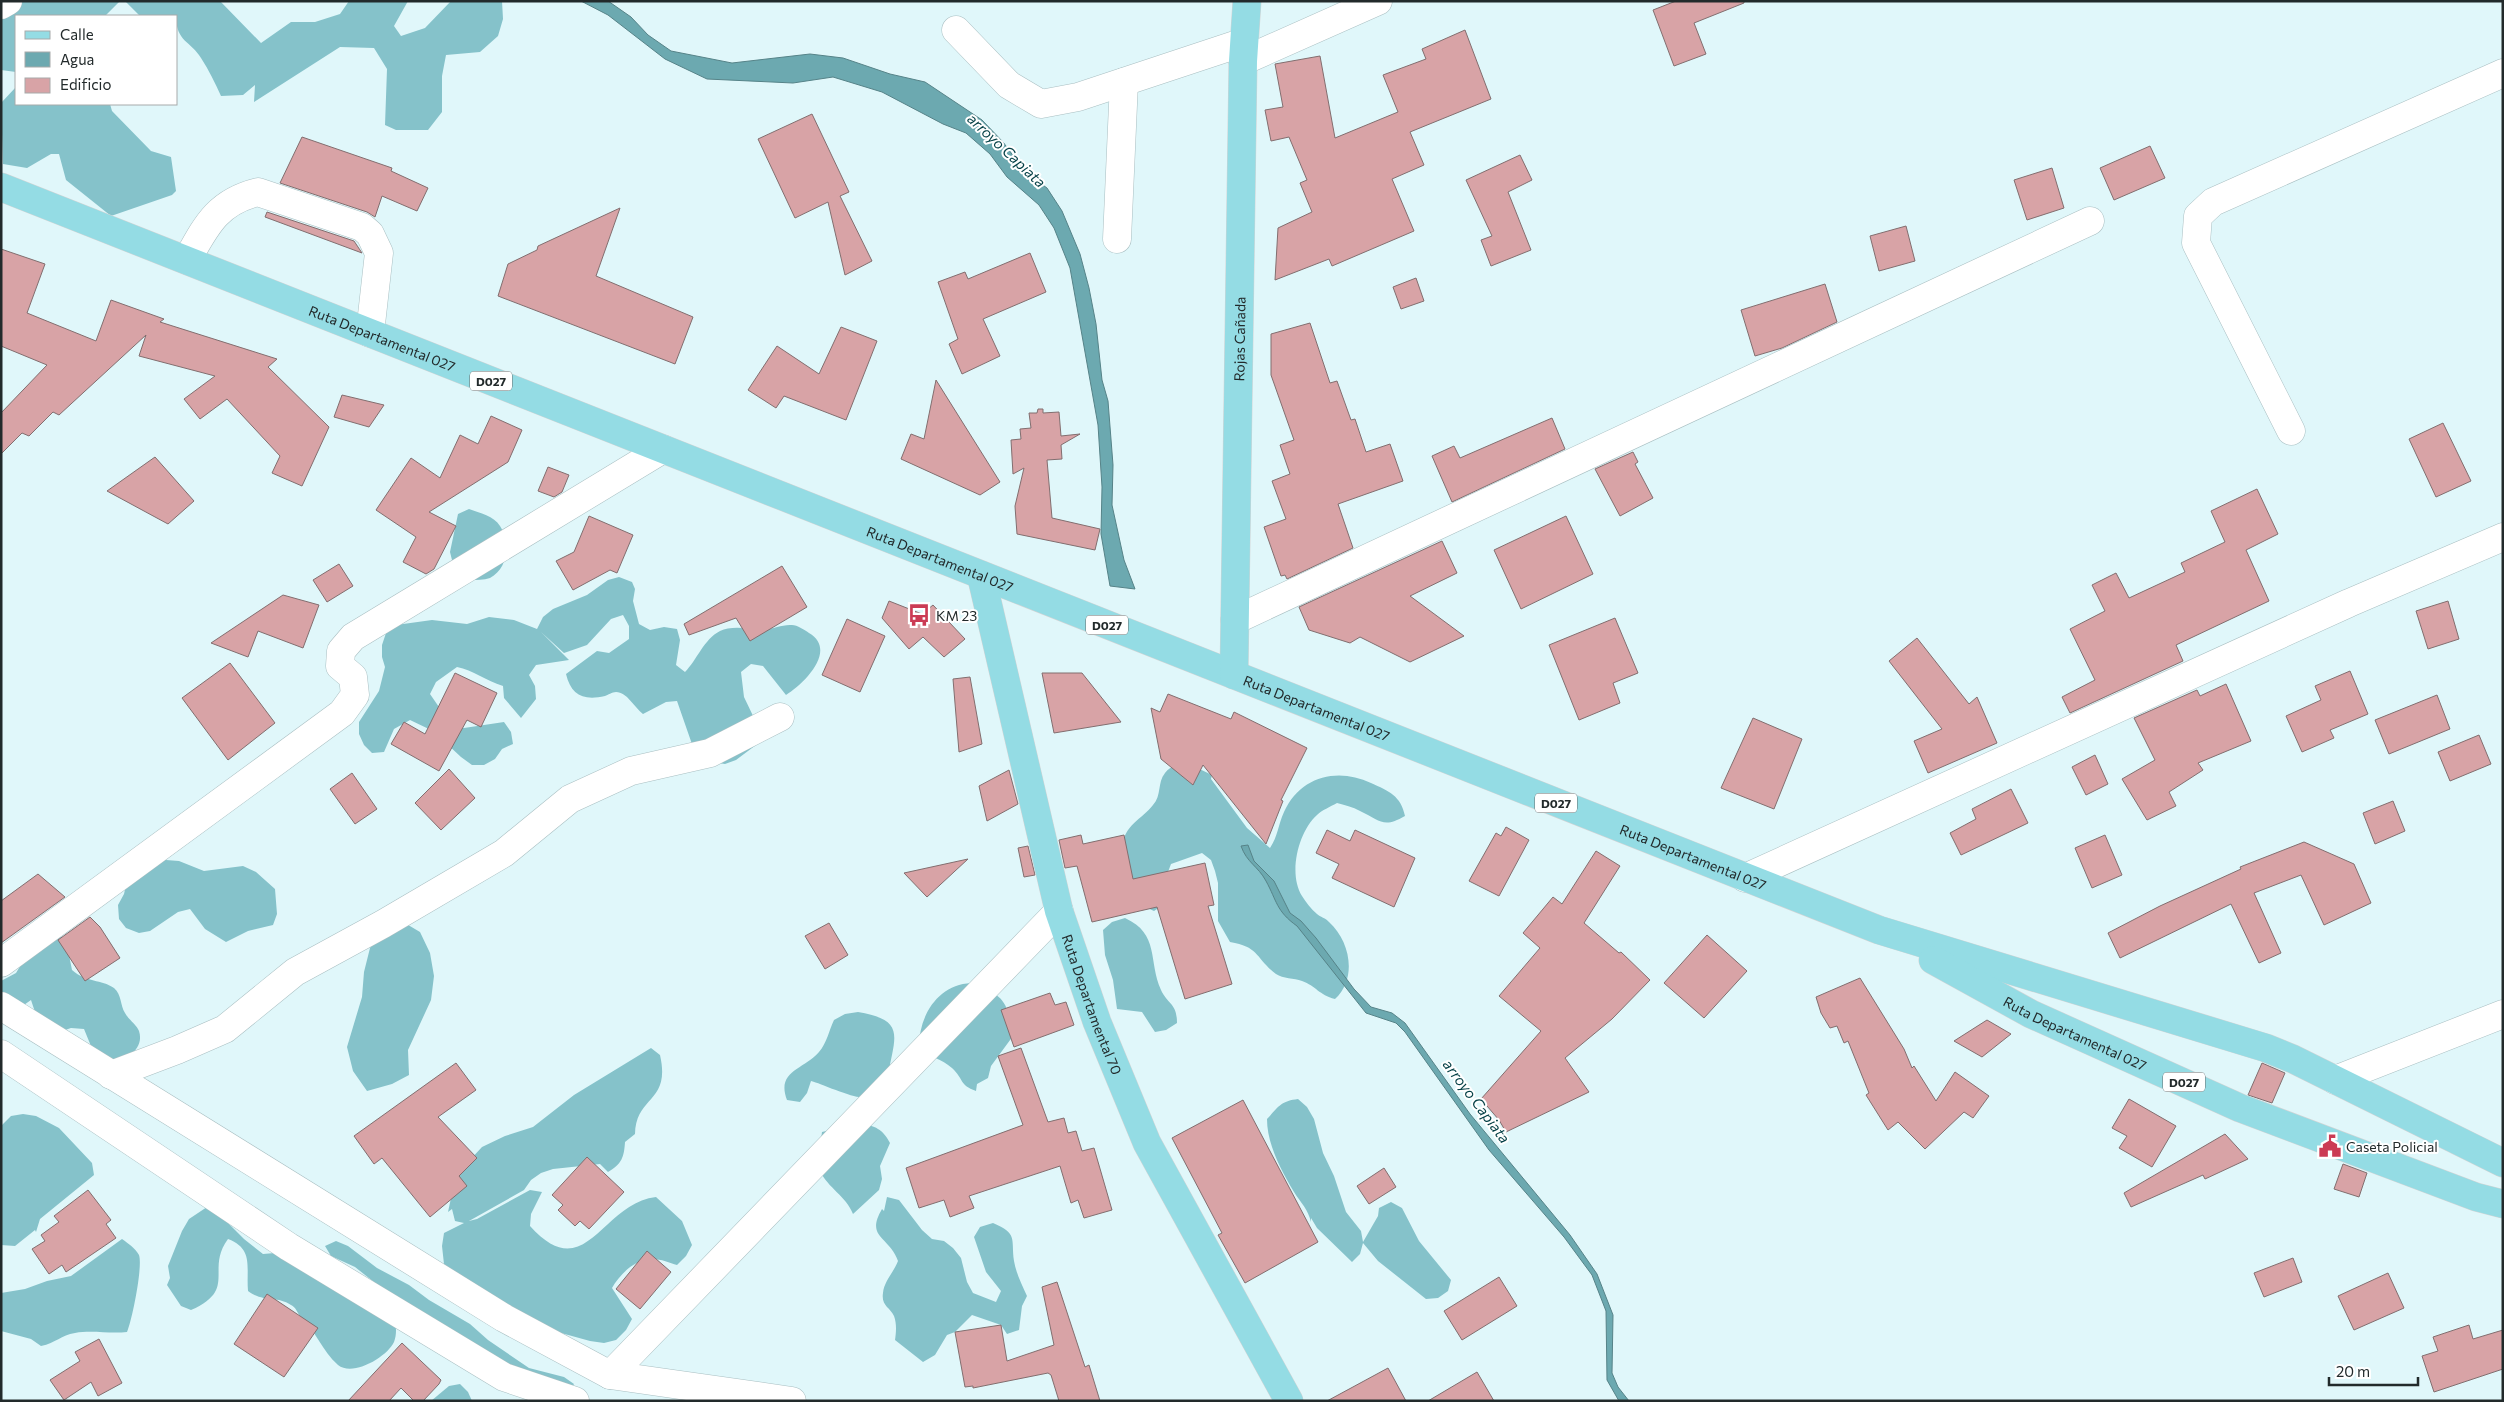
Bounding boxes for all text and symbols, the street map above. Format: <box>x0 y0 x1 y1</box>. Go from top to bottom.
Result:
legend <box>15 15 178 105</box>
text: Calle <box>60 25 94 43</box>
text: Agua <box>60 50 94 68</box>
text: Edificio <box>60 75 111 93</box>
water label: arroyo Capiata <box>964 109 1050 191</box>
street label: Rojas Cañada <box>1230 296 1248 382</box>
street label: Ruta Departamental 027 <box>307 301 458 374</box>
road number: D027 <box>470 372 512 391</box>
street label: Ruta Departamental 027 <box>864 522 1016 595</box>
bus stop icon: KM 23 <box>906 602 932 628</box>
place label: KM 23 <box>936 607 977 624</box>
road number: D027 <box>1086 616 1128 634</box>
street label: Ruta Departamental 027 <box>1241 671 1392 744</box>
road number: D027 <box>1535 794 1577 812</box>
street label: Ruta Departamental 027 <box>1618 820 1769 893</box>
street label: Ruta Departamental 70 <box>1059 932 1126 1077</box>
street label: Ruta Departamental 027 <box>2001 992 2150 1074</box>
water label: arroyo Capiata <box>1440 1056 1514 1147</box>
road number: D027 <box>2163 1072 2205 1092</box>
public building icon: Caseta Policial <box>2317 1133 2343 1159</box>
place label: Caseta Policial <box>2346 1138 2438 1155</box>
scale bar <box>2329 1354 2418 1386</box>
text: 20 m <box>2336 1362 2370 1380</box>

